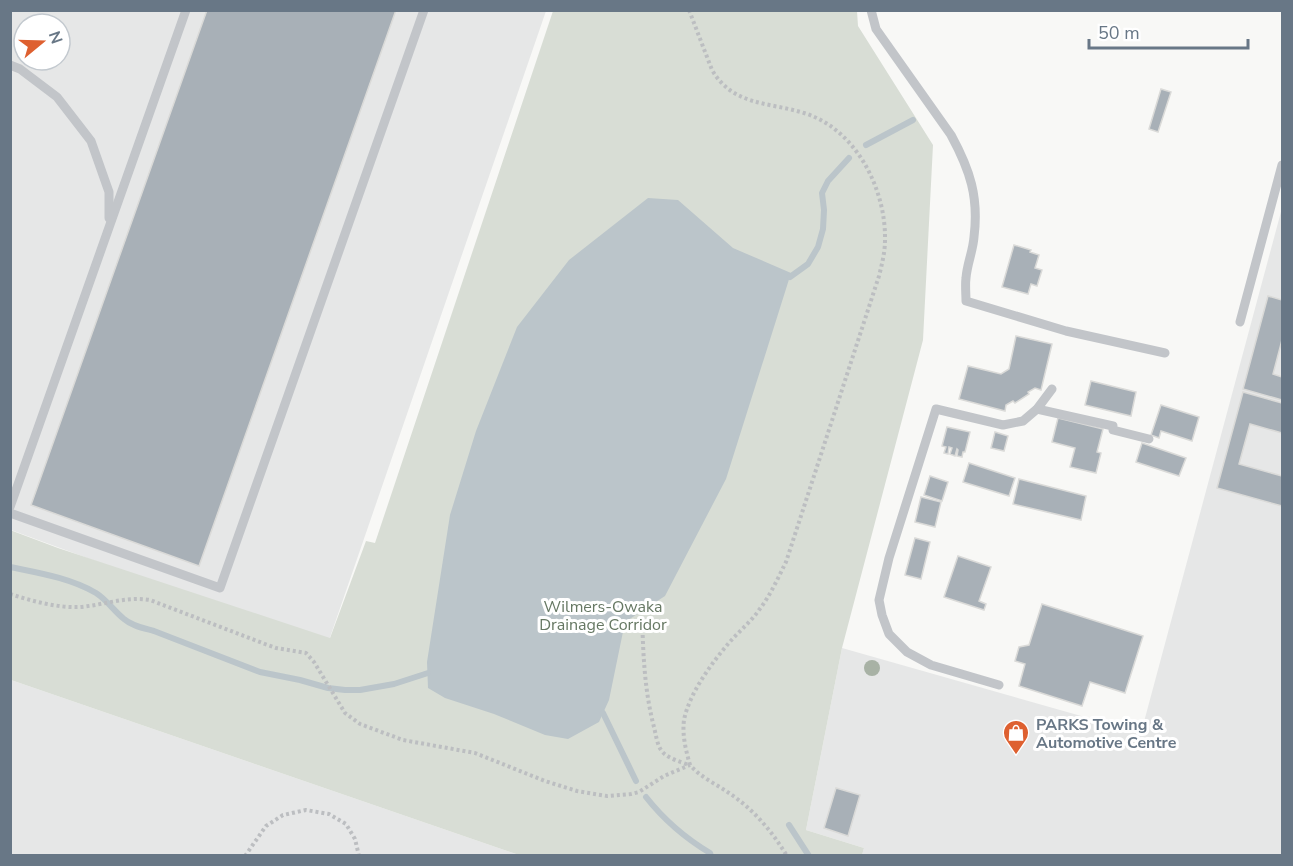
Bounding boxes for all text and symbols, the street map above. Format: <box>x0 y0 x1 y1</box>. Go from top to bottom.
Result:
north arrow <box>12 12 72 72</box>
scale bar <box>1089 12 1248 50</box>
text: 50 m <box>1098 21 1140 45</box>
text: N <box>43 28 68 47</box>
park label: Wilmers-Owaka Drainage Corridor <box>539 596 667 636</box>
place label: PARKS Towing & Automotive Centre <box>1036 714 1177 754</box>
shop icon: PARKS Towing & Automotive Centre <box>1001 718 1031 756</box>

